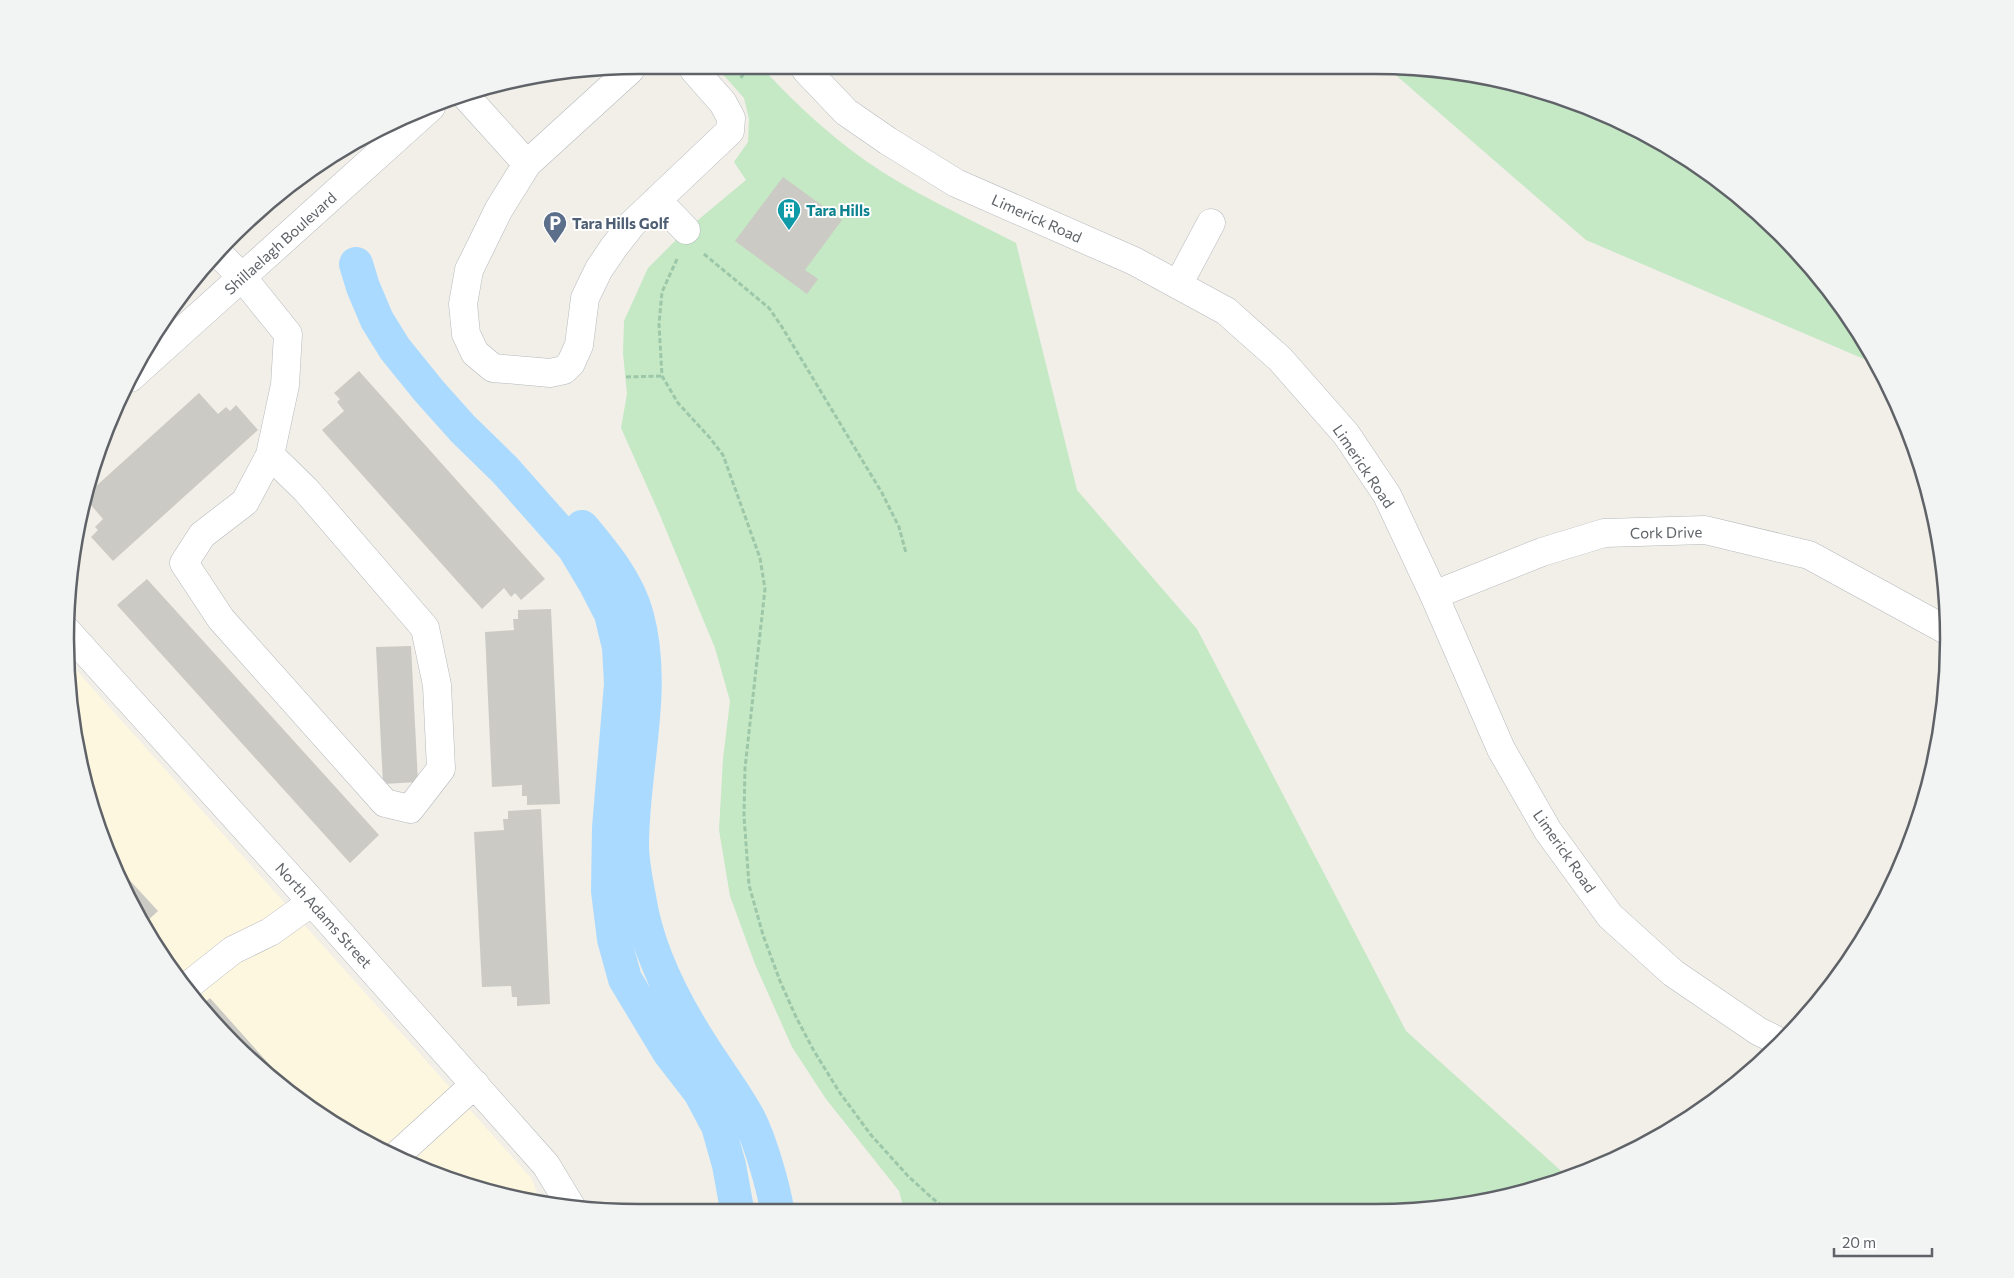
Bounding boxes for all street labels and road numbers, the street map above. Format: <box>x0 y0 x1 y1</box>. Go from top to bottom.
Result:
street label: Shillaelagh Boulevard <box>220 188 340 298</box>
street label: Limerick Road <box>989 190 1085 246</box>
street label: Limerick Road <box>1329 421 1399 511</box>
street label: Cork Drive <box>1630 522 1702 542</box>
street label: Limerick Road <box>1530 806 1600 896</box>
street label: North Adams Street <box>272 859 376 971</box>

